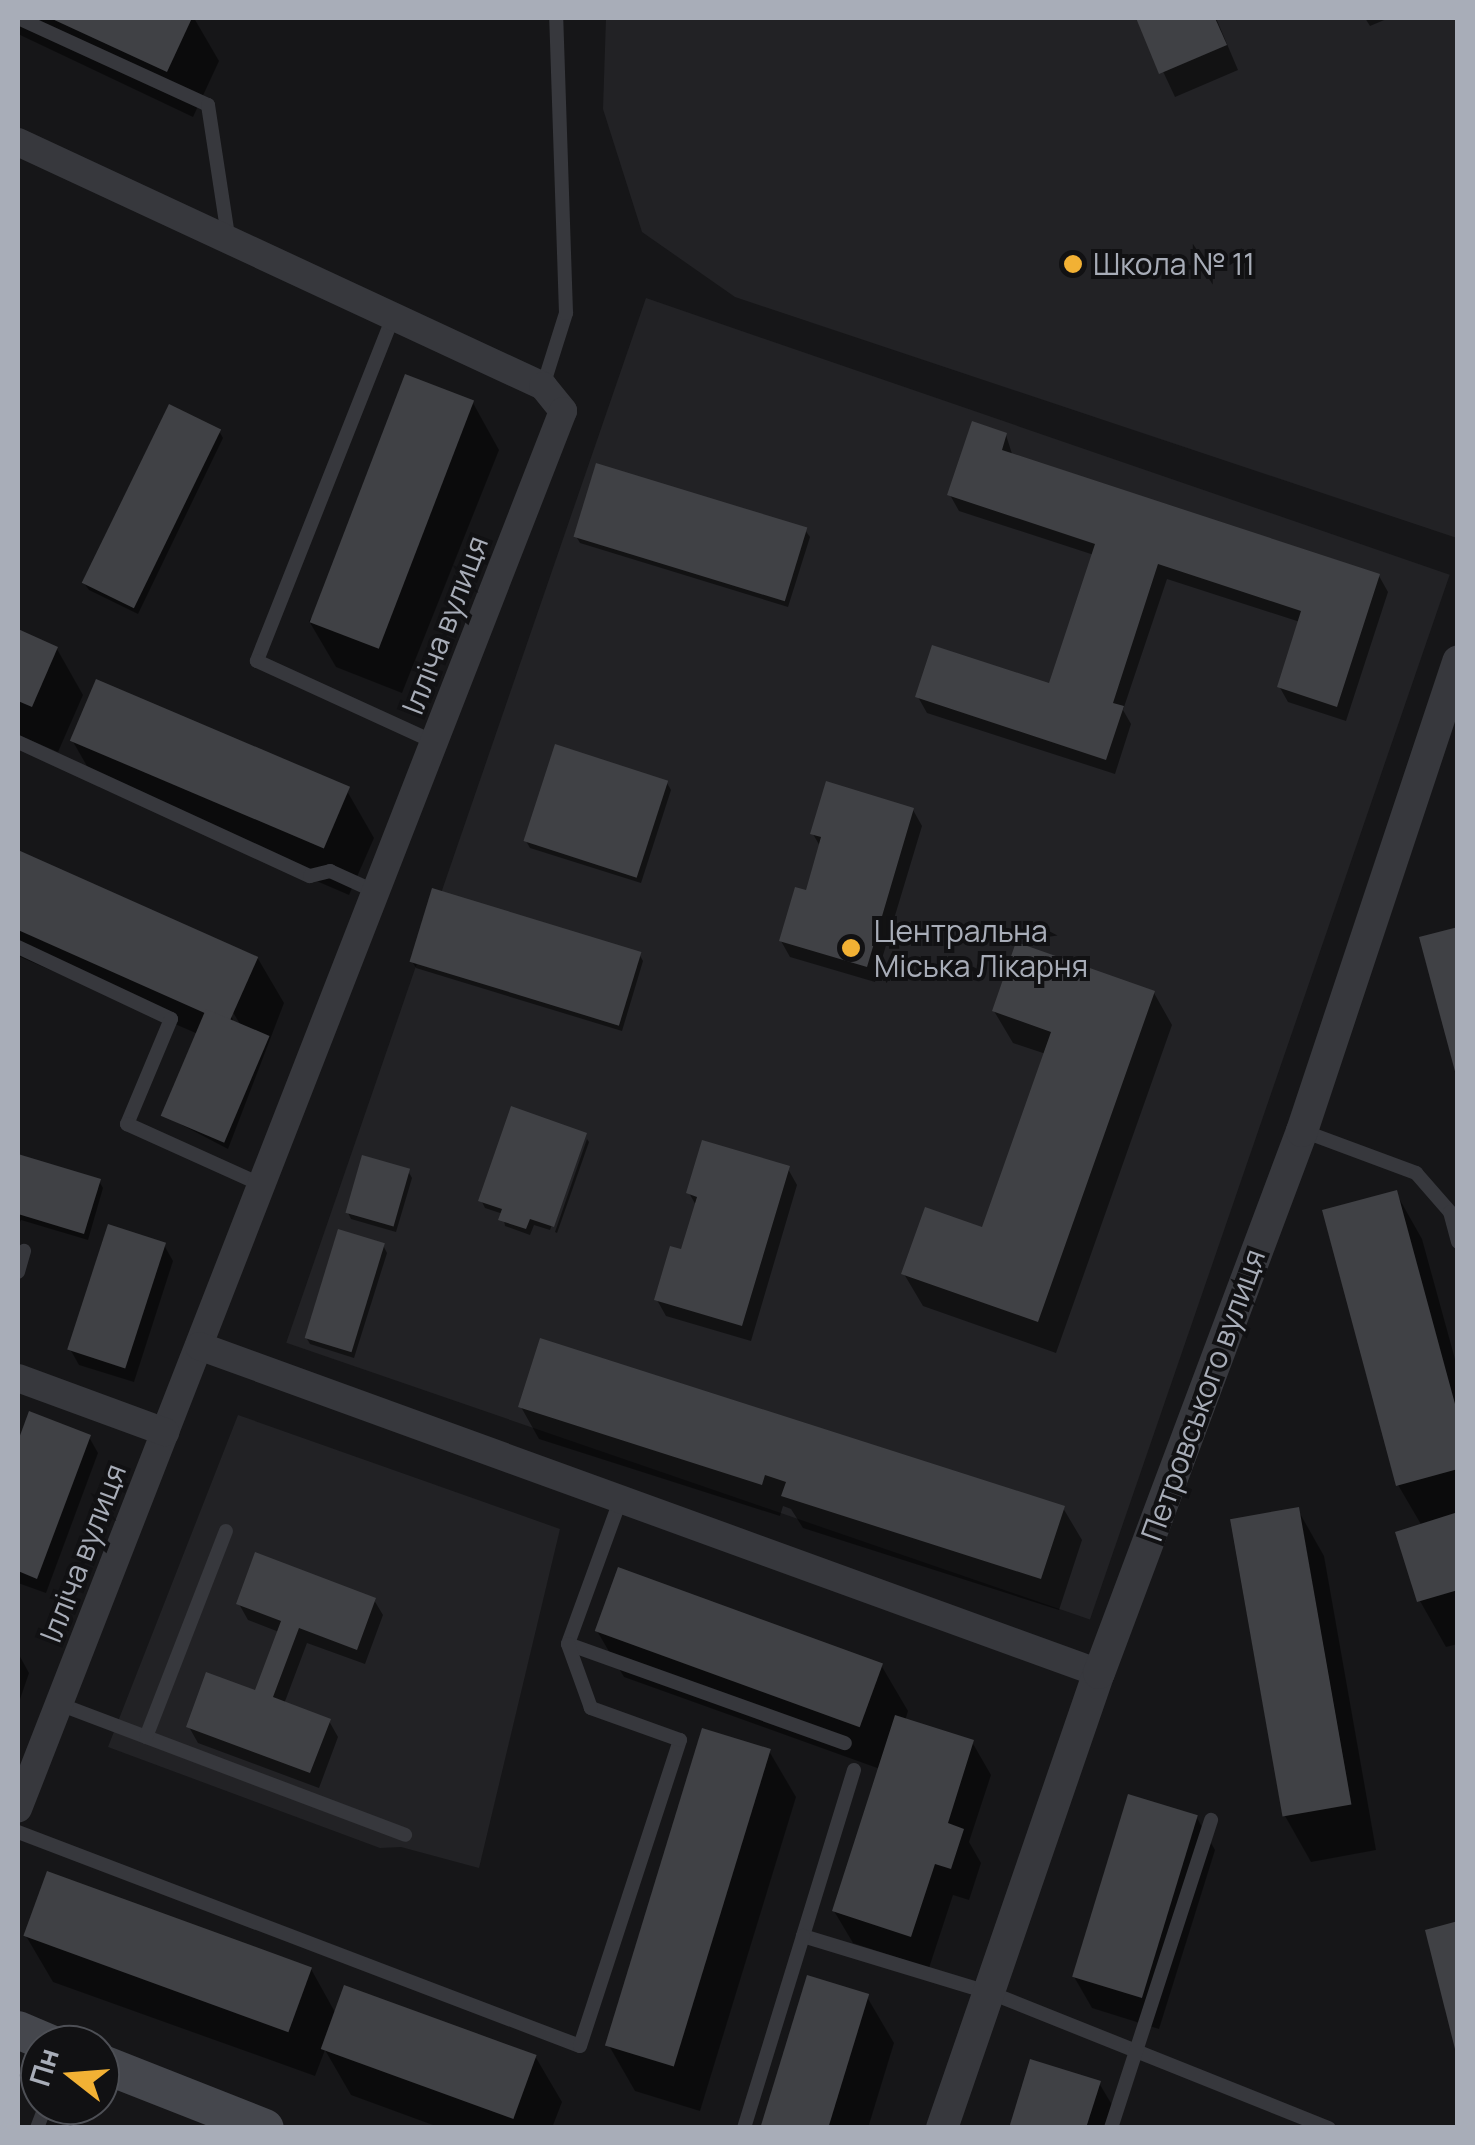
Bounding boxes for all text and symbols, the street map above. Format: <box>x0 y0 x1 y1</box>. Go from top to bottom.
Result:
place label: Школа № 11 <box>1093 246 1255 282</box>
marker: Школа № 11 <box>1062 253 1084 275</box>
street label: Ілліча вулиця <box>394 531 496 719</box>
place label: Центральна Міська Лікарня <box>874 913 1088 984</box>
marker: Центральна Міська Лікарня <box>838 935 864 961</box>
street label: Петровського вулиця <box>1133 1244 1273 1546</box>
street label: Ілліча вулиця <box>32 1459 134 1647</box>
north arrow <box>20 2025 120 2125</box>
text: Пн <box>20 2043 67 2090</box>

